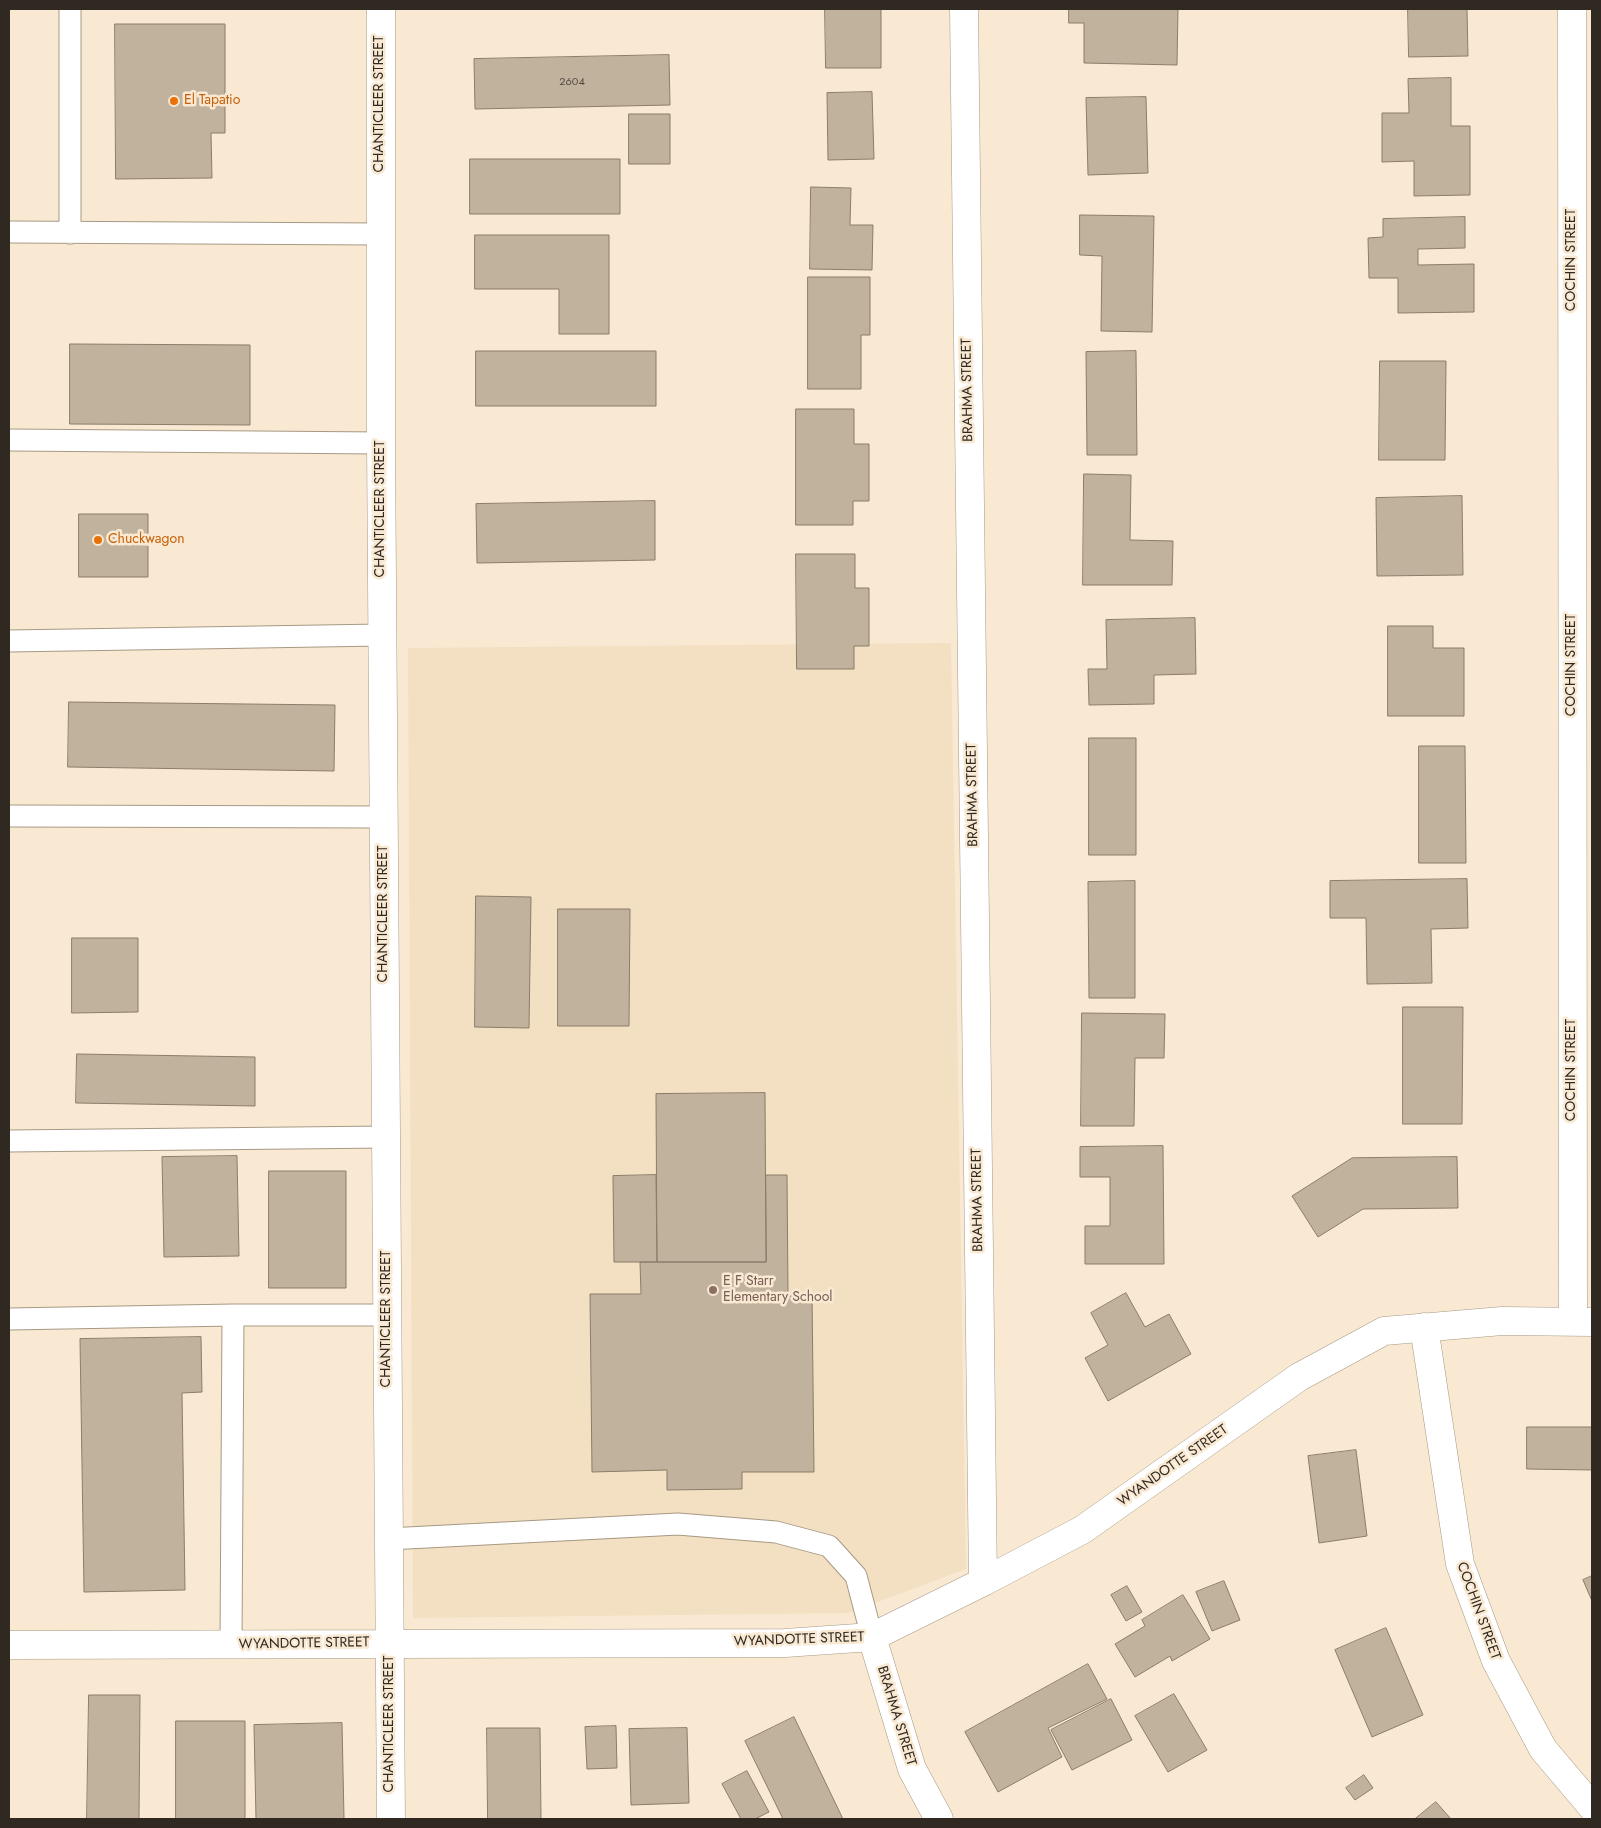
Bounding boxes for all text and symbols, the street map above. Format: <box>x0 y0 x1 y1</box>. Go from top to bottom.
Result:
street label: CHANTICLEER STREET <box>372 36 388 172</box>
house number: 2604 <box>559 75 585 89</box>
place label: El Tapatio <box>184 93 240 109</box>
marker: El Tapatio <box>168 95 180 107</box>
street label: COCHIN STREET <box>1564 209 1580 311</box>
street label: BRAHMA STREET <box>959 338 977 442</box>
street label: CHANTICLEER STREET <box>373 441 389 577</box>
place label: Chuckwagon <box>108 532 185 548</box>
marker: Chuckwagon <box>92 534 104 546</box>
street label: COCHIN STREET <box>1564 614 1580 716</box>
street label: BRAHMA STREET <box>964 743 982 847</box>
street label: CHANTICLEER STREET <box>376 846 392 982</box>
street label: COCHIN STREET <box>1564 1019 1580 1121</box>
street label: BRAHMA STREET <box>969 1148 987 1252</box>
street label: CHANTICLEER STREET <box>379 1251 395 1387</box>
place label: E F Starr Elementary School <box>723 1274 833 1306</box>
marker: E F Starr Elementary School <box>707 1284 719 1296</box>
street label: WYANDOTTE STREET <box>1115 1422 1231 1510</box>
street label: COCHIN STREET <box>1453 1560 1503 1662</box>
street label: WYANDOTTE STREET <box>734 1629 864 1651</box>
street label: WYANDOTTE STREET <box>239 1634 369 1654</box>
street label: CHANTICLEER STREET <box>382 1656 398 1792</box>
street label: BRAHMA STREET <box>873 1664 919 1768</box>

